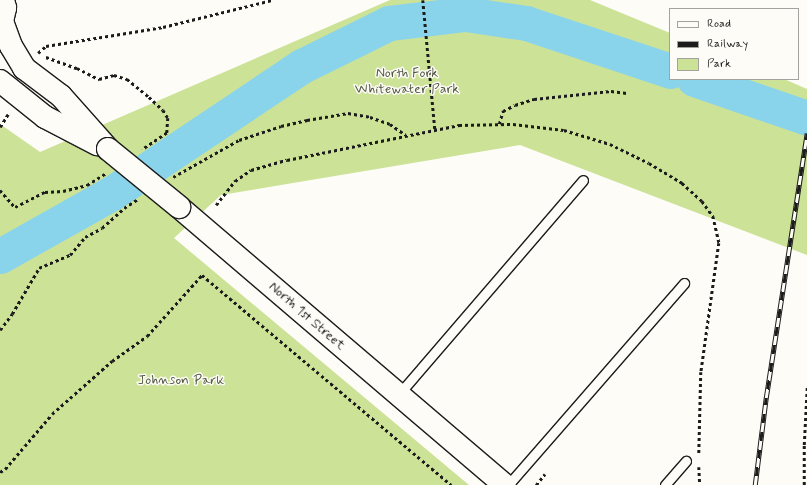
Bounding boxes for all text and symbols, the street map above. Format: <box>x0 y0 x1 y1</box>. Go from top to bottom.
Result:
legend <box>669 8 799 80</box>
text: Road <box>707 16 731 32</box>
text: Railway <box>707 36 748 52</box>
text: Park <box>707 56 731 72</box>
park label: North Fork Whitewater Park <box>355 65 459 98</box>
street label: North 1st Street <box>265 278 349 354</box>
park label: Johnson Park <box>140 372 222 388</box>

